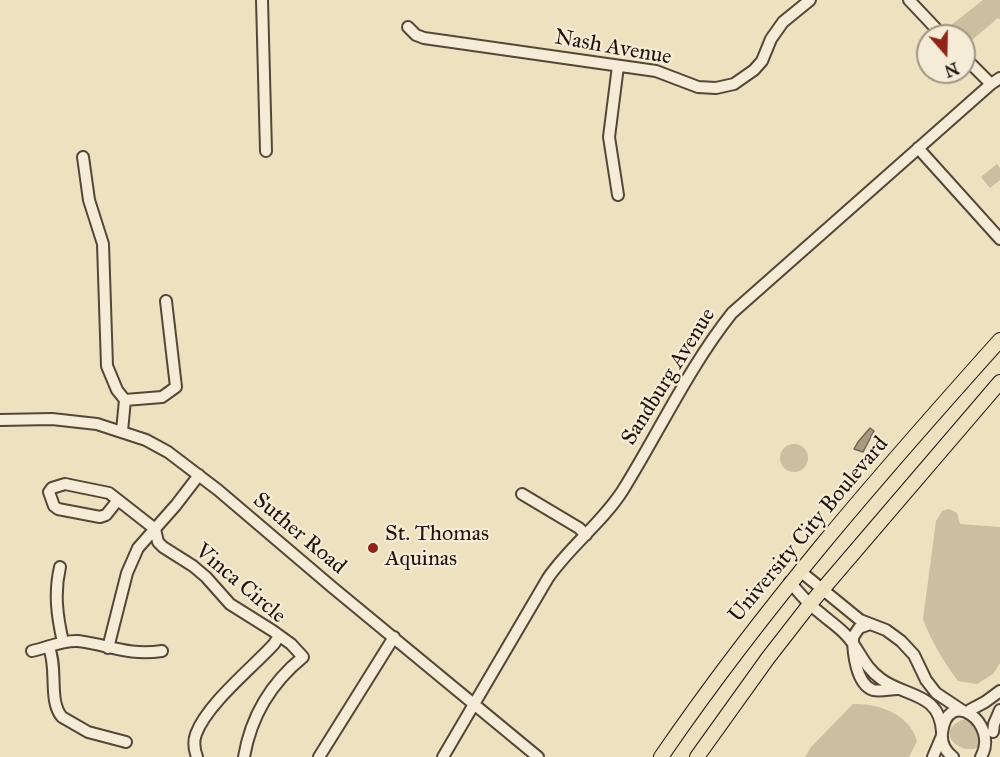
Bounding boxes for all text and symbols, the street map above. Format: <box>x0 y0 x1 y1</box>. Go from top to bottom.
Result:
north arrow <box>916 24 976 84</box>
street label: Nash Avenue <box>552 25 674 71</box>
text: N <box>942 58 961 81</box>
street label: Sandburg Avenue <box>616 304 722 450</box>
street label: University City Boulevard <box>724 432 894 628</box>
street label: Suther Road <box>247 487 351 581</box>
place label: St. Thomas Aquinas <box>385 522 489 574</box>
street label: Vinca Circle <box>189 539 291 629</box>
marker: St. Thomas Aquinas <box>366 541 380 555</box>

